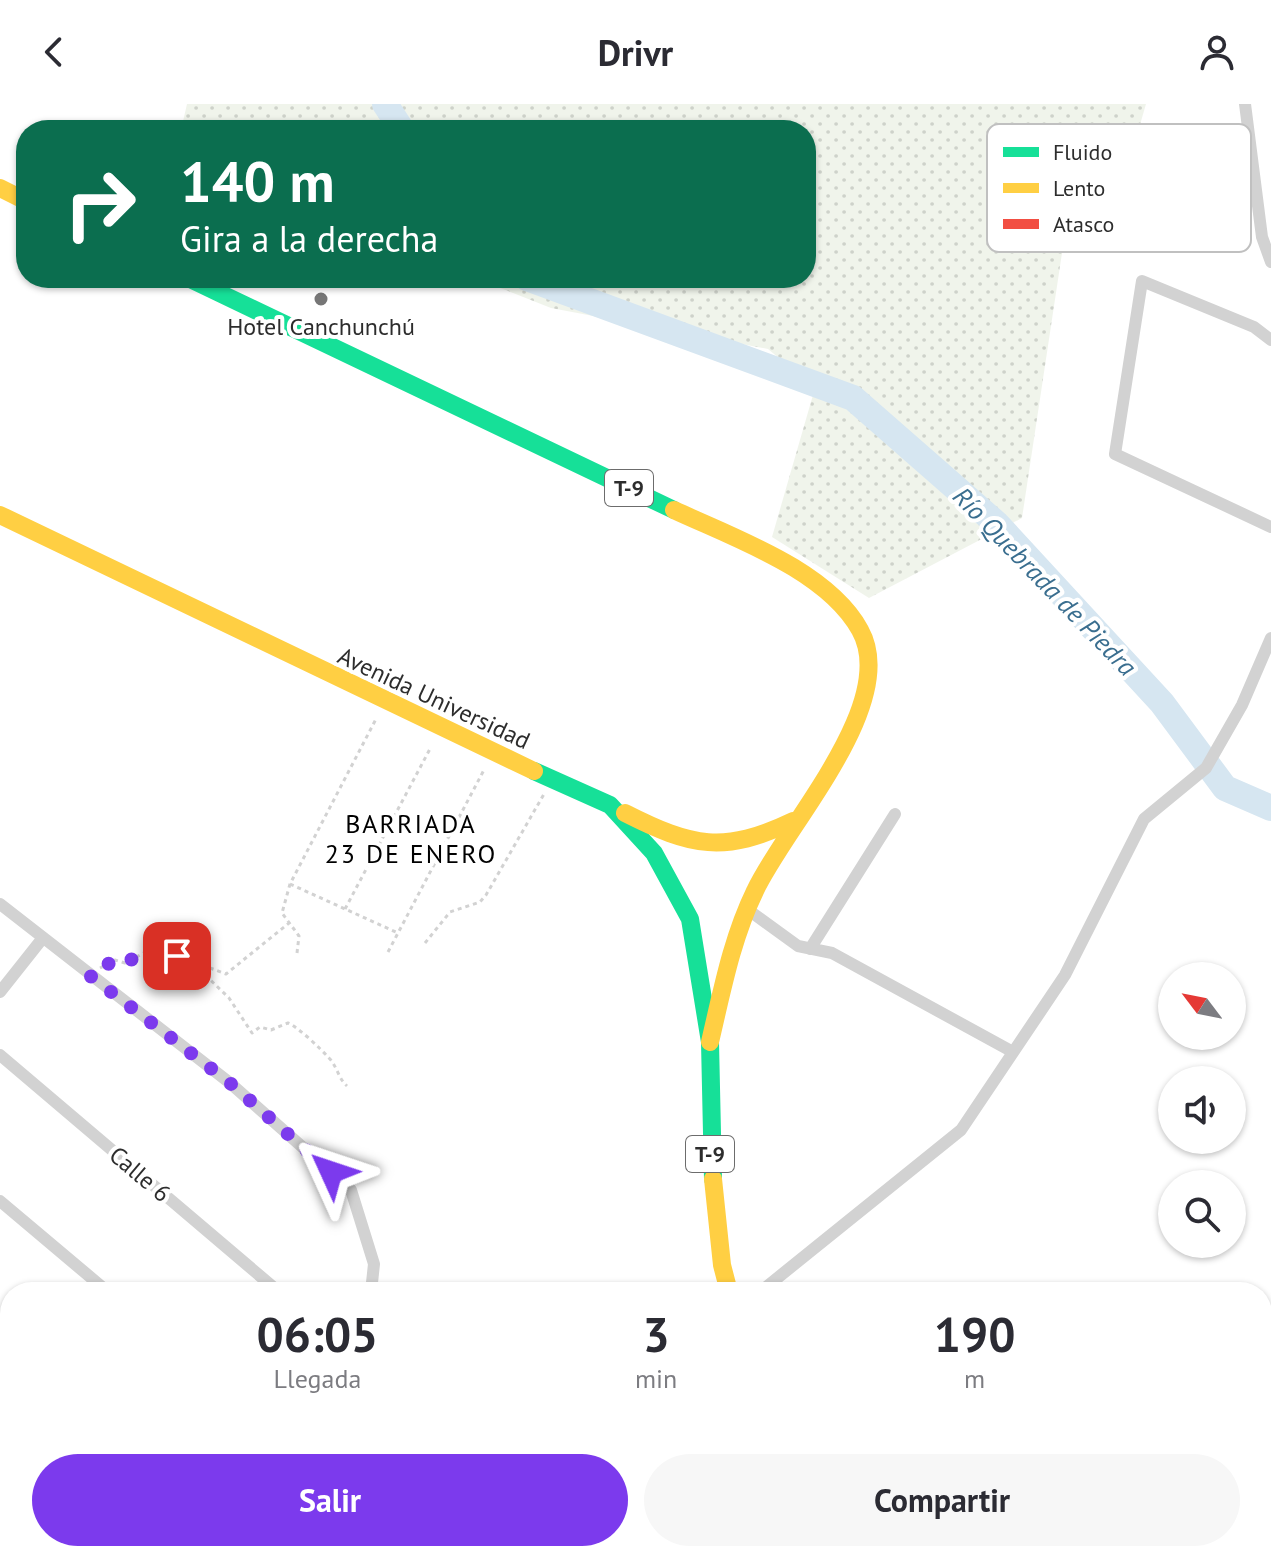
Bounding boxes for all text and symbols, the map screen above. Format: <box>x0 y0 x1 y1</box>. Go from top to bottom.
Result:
text: Drivr <box>598 29 673 76</box>
icon: back <box>32 30 76 74</box>
icon: person <box>1195 30 1239 74</box>
legend <box>987 124 1251 252</box>
text: Fluido <box>1053 138 1112 166</box>
text: 140 m <box>180 145 335 217</box>
icon: right <box>48 152 152 256</box>
text: Lento <box>1053 174 1105 202</box>
text: Atasco <box>1053 210 1114 238</box>
text: Gira a la derecha <box>180 215 438 262</box>
marker: Hotel Canchunchú <box>312 290 330 308</box>
place label: Hotel Canchunchú <box>227 311 415 342</box>
road number: T-9 <box>605 470 653 506</box>
water label: Río Quebrada de Piedra <box>946 480 1144 683</box>
street label: Avenida Universidad <box>333 640 535 756</box>
district label: BARRIADA 23 DE ENERO <box>325 807 497 870</box>
pin <box>143 922 211 990</box>
icon: arrive <box>155 934 199 978</box>
north arrow <box>1158 962 1246 1050</box>
map controls <box>1158 962 1246 1258</box>
button: sound <box>1158 1066 1246 1154</box>
position arrow <box>289 1130 373 1214</box>
road number: T-9 <box>686 1136 734 1172</box>
street label: Calle 6 <box>103 1139 177 1209</box>
button: search <box>1158 1170 1246 1258</box>
text: 06:05 <box>257 1303 378 1365</box>
text: 3 <box>642 1303 670 1365</box>
text: 190 <box>934 1303 1015 1365</box>
text: Llegada <box>274 1362 361 1395</box>
text: min <box>635 1362 677 1395</box>
text: m <box>964 1362 985 1395</box>
button: Salir <box>32 1454 628 1546</box>
button: Compartir <box>644 1454 1240 1546</box>

